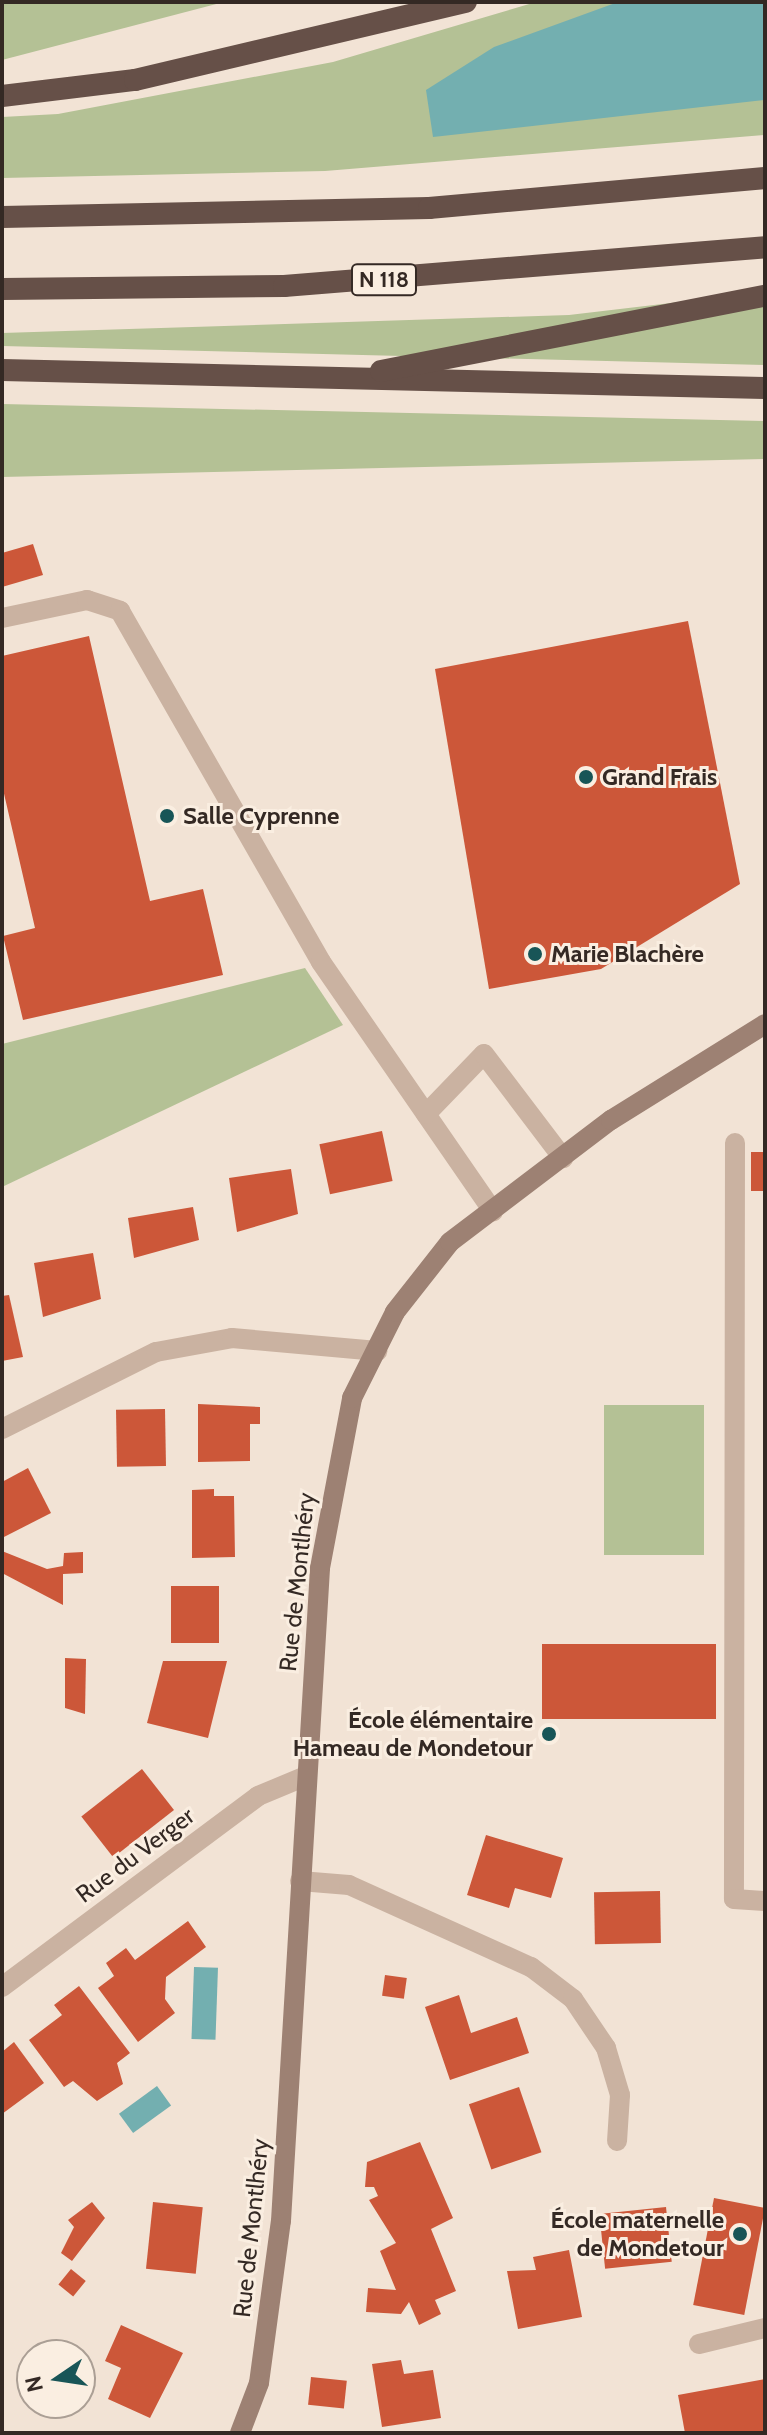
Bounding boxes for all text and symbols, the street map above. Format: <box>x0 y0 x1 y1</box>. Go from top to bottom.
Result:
road number: N 118 <box>350 262 418 298</box>
place label: Grand Frais <box>602 763 717 791</box>
marker: Grand Frais <box>577 768 595 786</box>
place label: Salle Cyprenne <box>183 802 339 830</box>
marker: Salle Cyprenne <box>158 807 176 825</box>
place label: Marie Blachère <box>551 940 704 968</box>
marker: Marie Blachère <box>526 945 544 963</box>
street label: Rue de Montlhéry <box>273 1491 321 1673</box>
place label: École élémentaire Hameau de Mondetour <box>293 1706 533 1762</box>
marker: École élémentaire Hameau de Mondetour <box>540 1725 558 1743</box>
street label: Rue du Verger <box>70 1801 200 1909</box>
street label: Rue de Montlhéry <box>227 2137 275 2319</box>
place label: École maternelle de Mondetour <box>551 2206 724 2262</box>
marker: École maternelle de Mondetour <box>731 2225 749 2243</box>
north arrow <box>16 2339 96 2419</box>
text: N <box>19 2373 49 2395</box>

